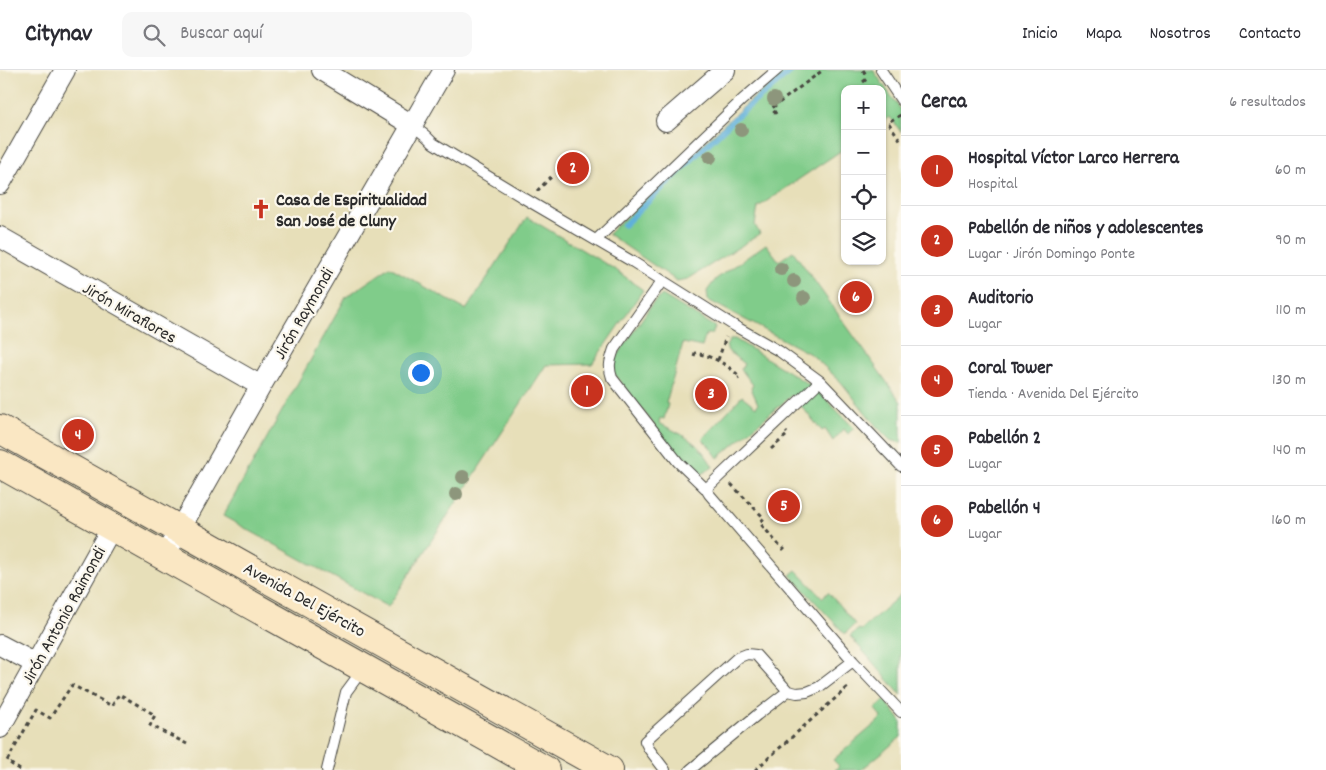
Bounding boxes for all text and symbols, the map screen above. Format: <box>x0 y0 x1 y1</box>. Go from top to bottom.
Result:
search box <box>122 12 472 57</box>
text: Citynav <box>25 18 92 52</box>
icon: search <box>140 21 168 49</box>
text: Buscar aquí <box>180 21 262 48</box>
text: Inicio <box>1022 22 1058 47</box>
text: Mapa <box>1086 22 1121 47</box>
text: Nosotros <box>1149 22 1211 47</box>
text: Contacto <box>1239 22 1301 47</box>
map controls <box>841 85 886 265</box>
button: + <box>841 85 886 130</box>
text: Cerca <box>921 88 967 118</box>
text: 6 resultados <box>1229 91 1306 114</box>
button: − <box>841 130 886 175</box>
text: Hospital Víctor Larco Herrera <box>968 146 1179 173</box>
pin: 2 <box>557 149 589 187</box>
text: 1 <box>935 159 939 182</box>
text: 60 m <box>1275 159 1306 182</box>
text: Hospital <box>968 173 1018 196</box>
button: locate <box>841 175 886 220</box>
place label: Casa de Espiritualidad San José de Cluny <box>276 189 427 235</box>
church icon: Casa de Espiritualidad San José de Cluny <box>250 198 272 220</box>
text: Pabellón de niños y adolescentes <box>968 216 1204 243</box>
button: layers <box>841 220 886 265</box>
text: 2 <box>934 229 941 252</box>
text: 90 m <box>1275 229 1306 252</box>
text: Lugar · Jirón Domingo Ponte <box>968 243 1135 266</box>
street label: Jirón Raymondi <box>269 264 341 365</box>
street label: Jirón Miraflores <box>77 277 181 351</box>
pin: 6 <box>840 278 872 316</box>
text: Auditorio <box>968 286 1033 313</box>
text: 3 <box>933 299 941 322</box>
text: 110 m <box>1276 299 1306 322</box>
text: Lugar <box>968 313 1002 336</box>
text: Coral Tower <box>968 356 1053 383</box>
your location <box>408 360 434 386</box>
text: 4 <box>934 369 940 392</box>
text: 130 m <box>1272 369 1306 392</box>
pin: 1 <box>571 372 603 410</box>
pin: 3 <box>695 375 727 413</box>
text: Tienda · Avenida Del Ejército <box>968 383 1139 406</box>
pin: 4 <box>62 416 94 454</box>
text: Pabellón 2 <box>968 426 1041 453</box>
text: 5 <box>933 439 941 462</box>
text: 140 m <box>1272 439 1306 462</box>
text: Lugar <box>968 453 1002 476</box>
pin: 5 <box>768 487 800 525</box>
text: Pabellón 4 <box>968 496 1041 523</box>
text: 6 <box>933 509 941 532</box>
text: 160 m <box>1271 509 1306 532</box>
text: Lugar <box>968 523 1002 546</box>
street label: Jirón Antonio Raimondi <box>17 543 114 690</box>
street label: Avenida Del Ejército <box>238 557 369 645</box>

